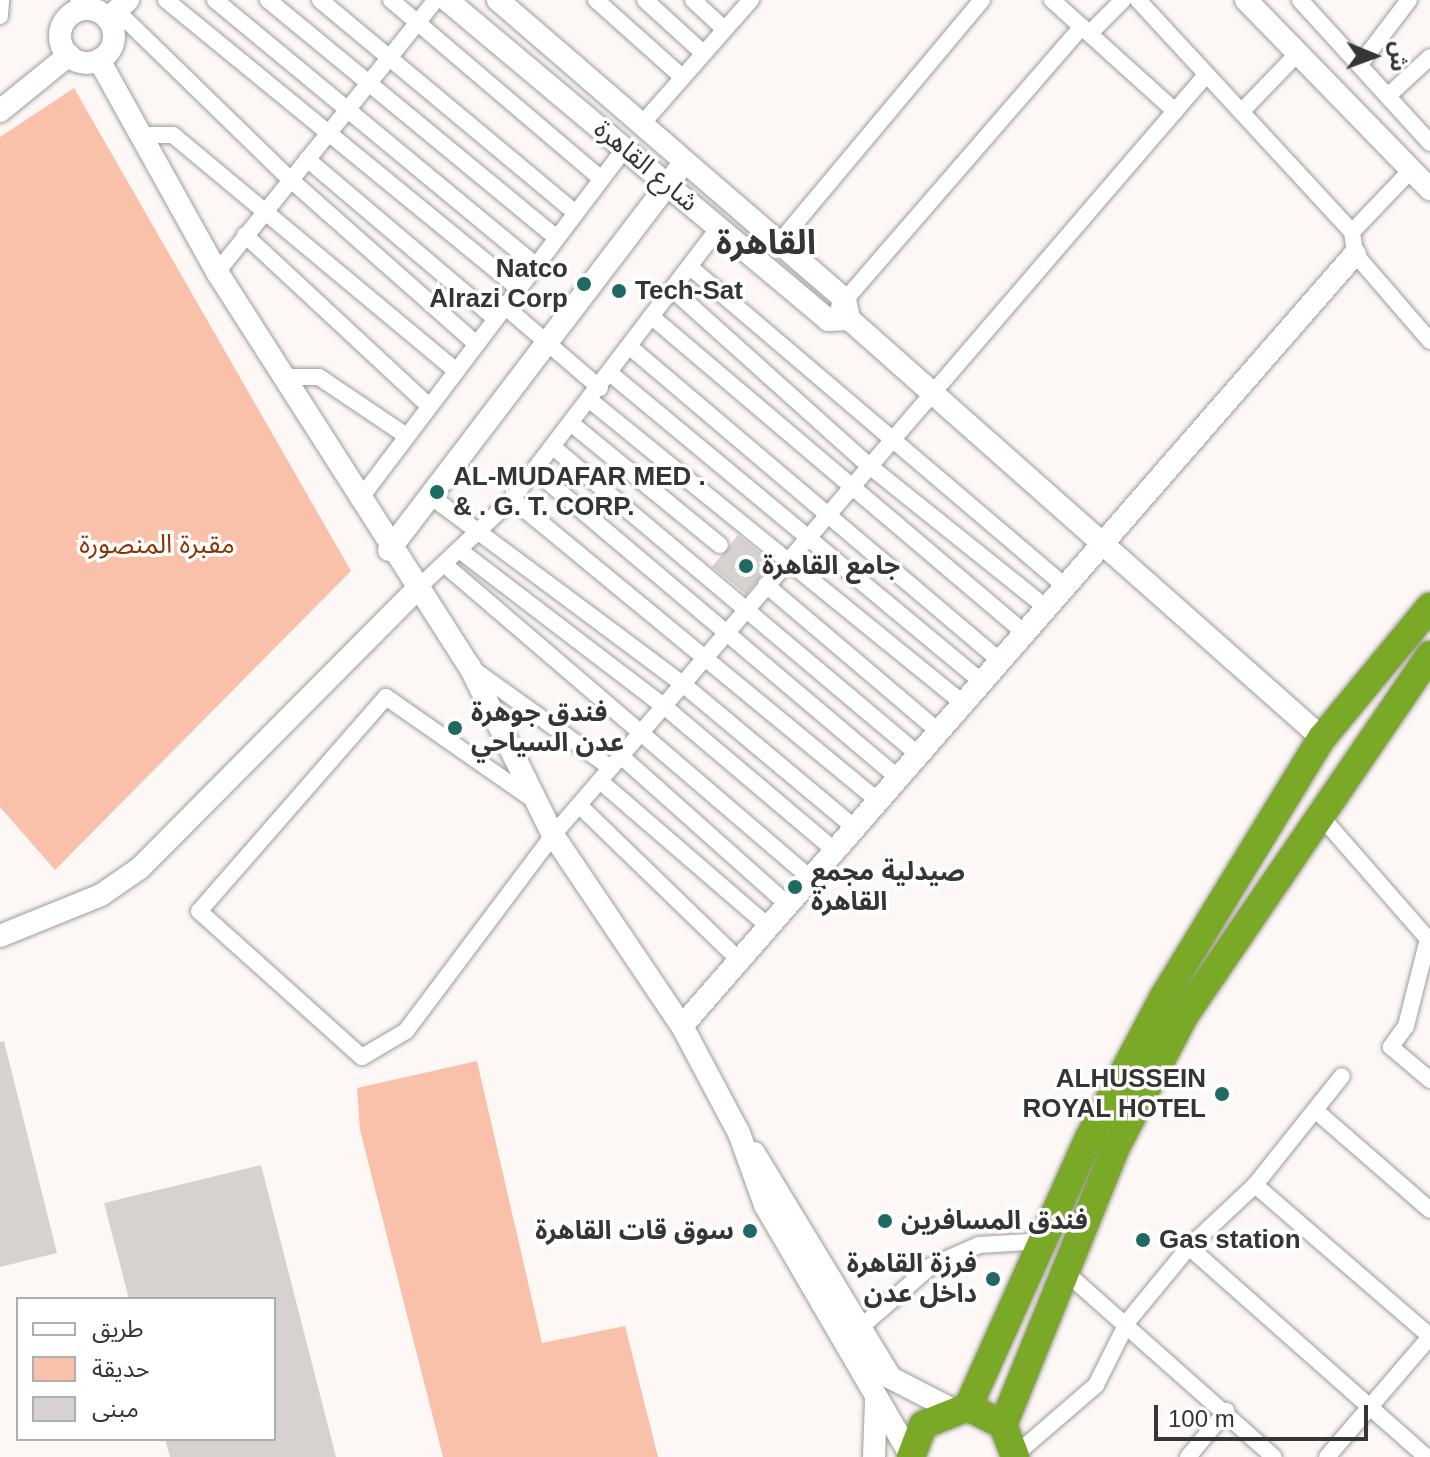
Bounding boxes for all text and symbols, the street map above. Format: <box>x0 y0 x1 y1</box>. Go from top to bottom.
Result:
north arrow <box>1334 16 1414 96</box>
text: ش <box>1386 41 1411 72</box>
street label: شارع القاهرة <box>588 114 704 218</box>
district label: القاهرة <box>716 223 816 263</box>
place label: Natco Alrazi Corp <box>429 253 568 314</box>
marker: Natco Alrazi Corp <box>575 275 593 293</box>
place label: Tech-Sat <box>635 275 743 307</box>
marker: Tech-Sat <box>610 282 628 300</box>
place label: AL-MUDAFAR MED . & . G. T. CORP. <box>453 461 706 522</box>
marker: AL-MUDAFAR MED . & . G. T. CORP. <box>428 483 446 501</box>
park label: مقبرة المنصورة <box>79 529 235 561</box>
place label: جامع القاهرة <box>762 550 900 582</box>
marker: جامع القاهرة <box>737 557 755 575</box>
place label: فندق جوهرة عدن السياحي <box>471 697 624 758</box>
marker: فندق جوهرة عدن السياحي <box>446 719 464 737</box>
place label: صيدلية مجمع القاهرة <box>811 856 965 918</box>
marker: صيدلية مجمع القاهرة <box>786 878 804 896</box>
place label: ALHUSSEIN ROYAL HOTEL <box>1022 1063 1206 1124</box>
marker: ALHUSSEIN ROYAL HOTEL <box>1213 1085 1231 1103</box>
place label: فندق المسافرين <box>901 1205 1088 1237</box>
marker: فندق المسافرين <box>876 1212 894 1230</box>
place label: سوق قات القاهرة <box>535 1215 734 1247</box>
marker: سوق قات القاهرة <box>741 1222 759 1240</box>
place label: Gas station <box>1159 1224 1301 1256</box>
marker: Gas station <box>1134 1231 1152 1249</box>
place label: فرزة القاهرة داخل عدن <box>847 1248 977 1310</box>
marker: فرزة القاهرة داخل عدن <box>984 1270 1002 1288</box>
legend <box>16 1297 276 1441</box>
text: طريق <box>92 1315 144 1342</box>
text: حديقة <box>92 1355 150 1382</box>
scale bar <box>1158 1389 1372 1439</box>
text: مبنى <box>92 1395 139 1422</box>
text: 100 m <box>1168 1405 1235 1432</box>

